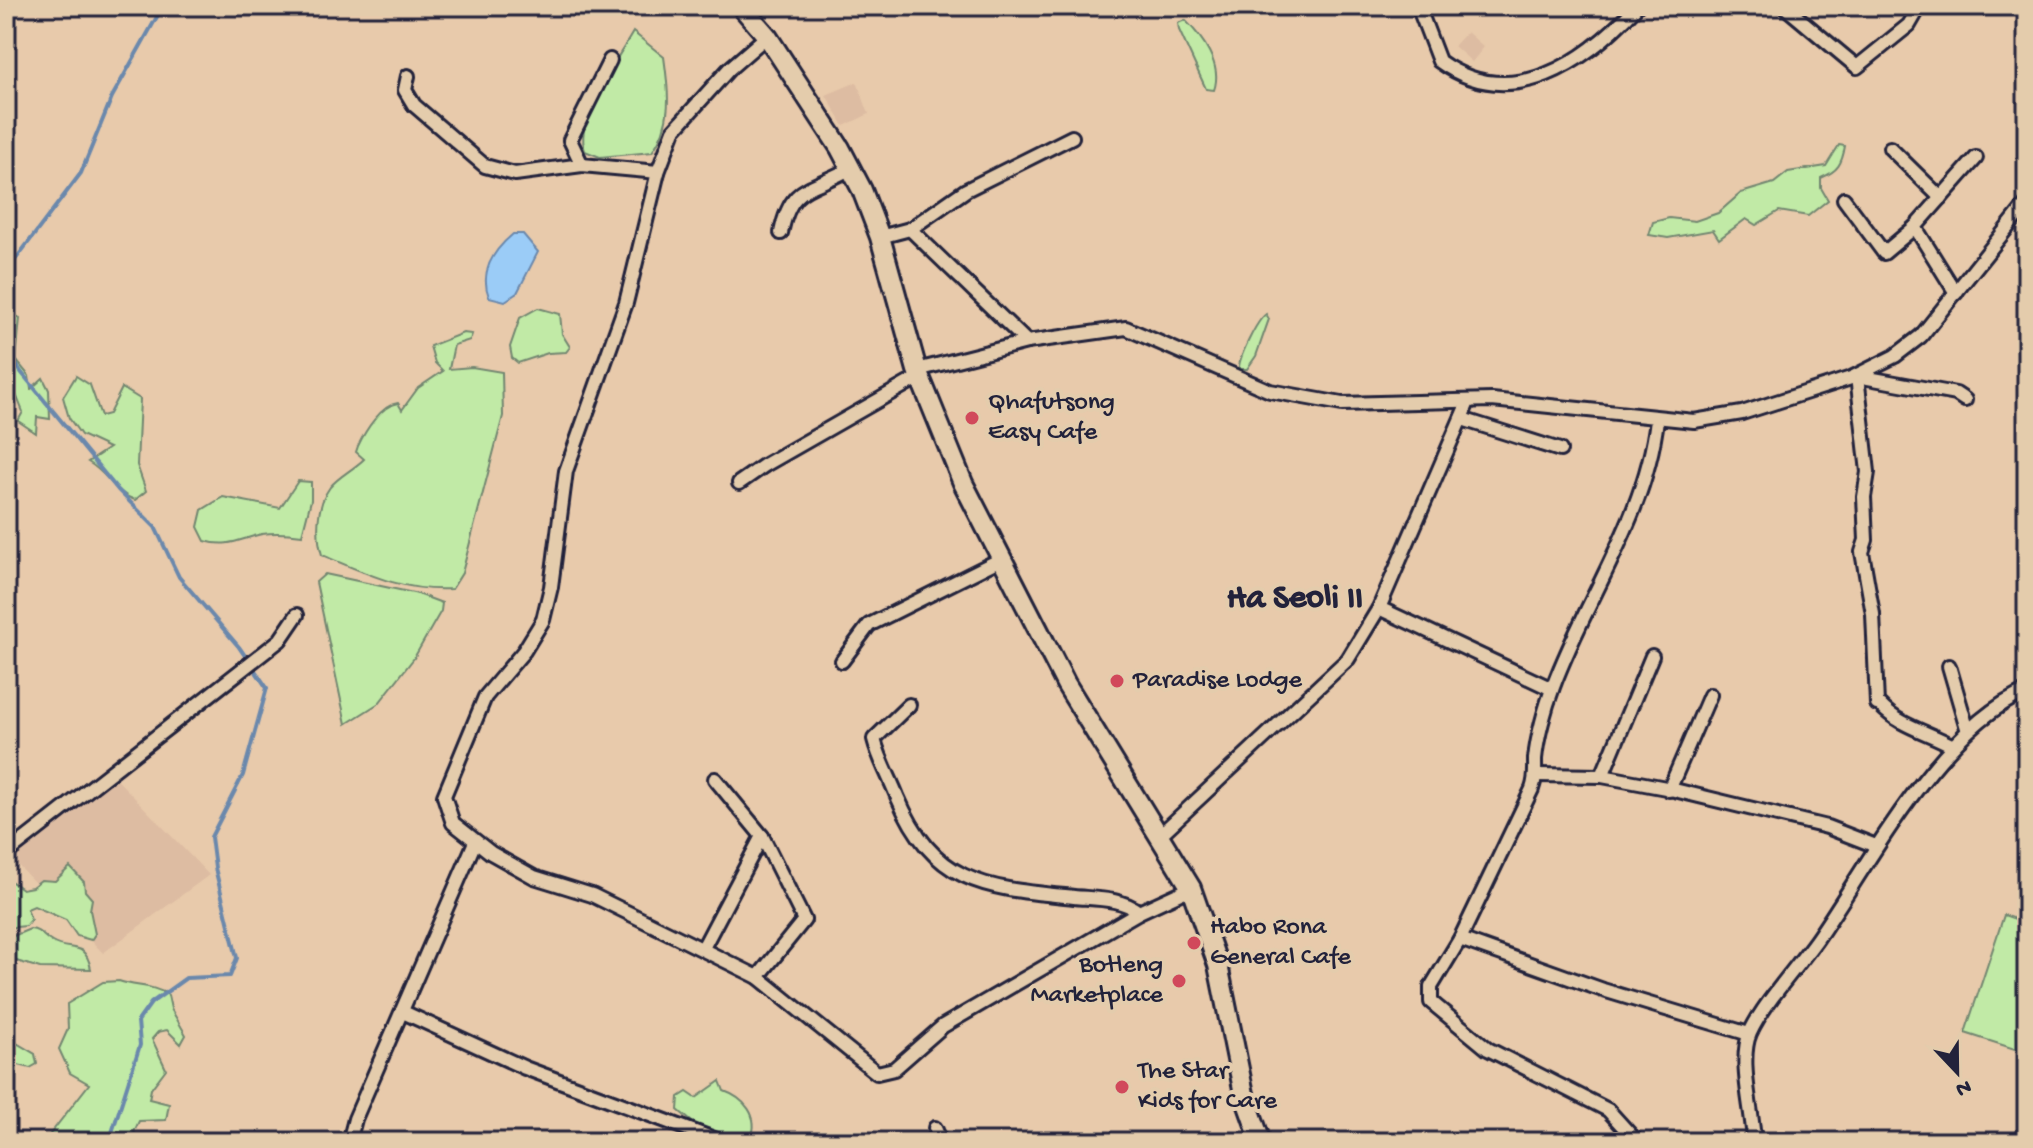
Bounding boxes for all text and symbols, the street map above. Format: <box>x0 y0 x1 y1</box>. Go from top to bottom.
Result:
place label: Qhafutsong Easy Cafe <box>988 388 1115 449</box>
marker: Qhafutsong Easy Cafe <box>963 409 981 427</box>
district label: Ha Seoli II <box>1227 580 1363 620</box>
place label: Paradise Lodge <box>1132 666 1302 697</box>
marker: Paradise Lodge <box>1108 672 1126 690</box>
place label: Habo Rona General Cafe <box>1210 913 1352 974</box>
marker: Habo Rona General Cafe <box>1185 934 1203 952</box>
place label: Botleng Marketplace <box>1030 951 1164 1012</box>
marker: Botleng Marketplace <box>1170 972 1188 990</box>
north arrow <box>1917 1032 1997 1112</box>
place label: The Star Kids for Care <box>1136 1057 1277 1118</box>
text: N <box>1951 1072 1975 1102</box>
marker: The Star Kids for Care <box>1113 1078 1131 1096</box>

